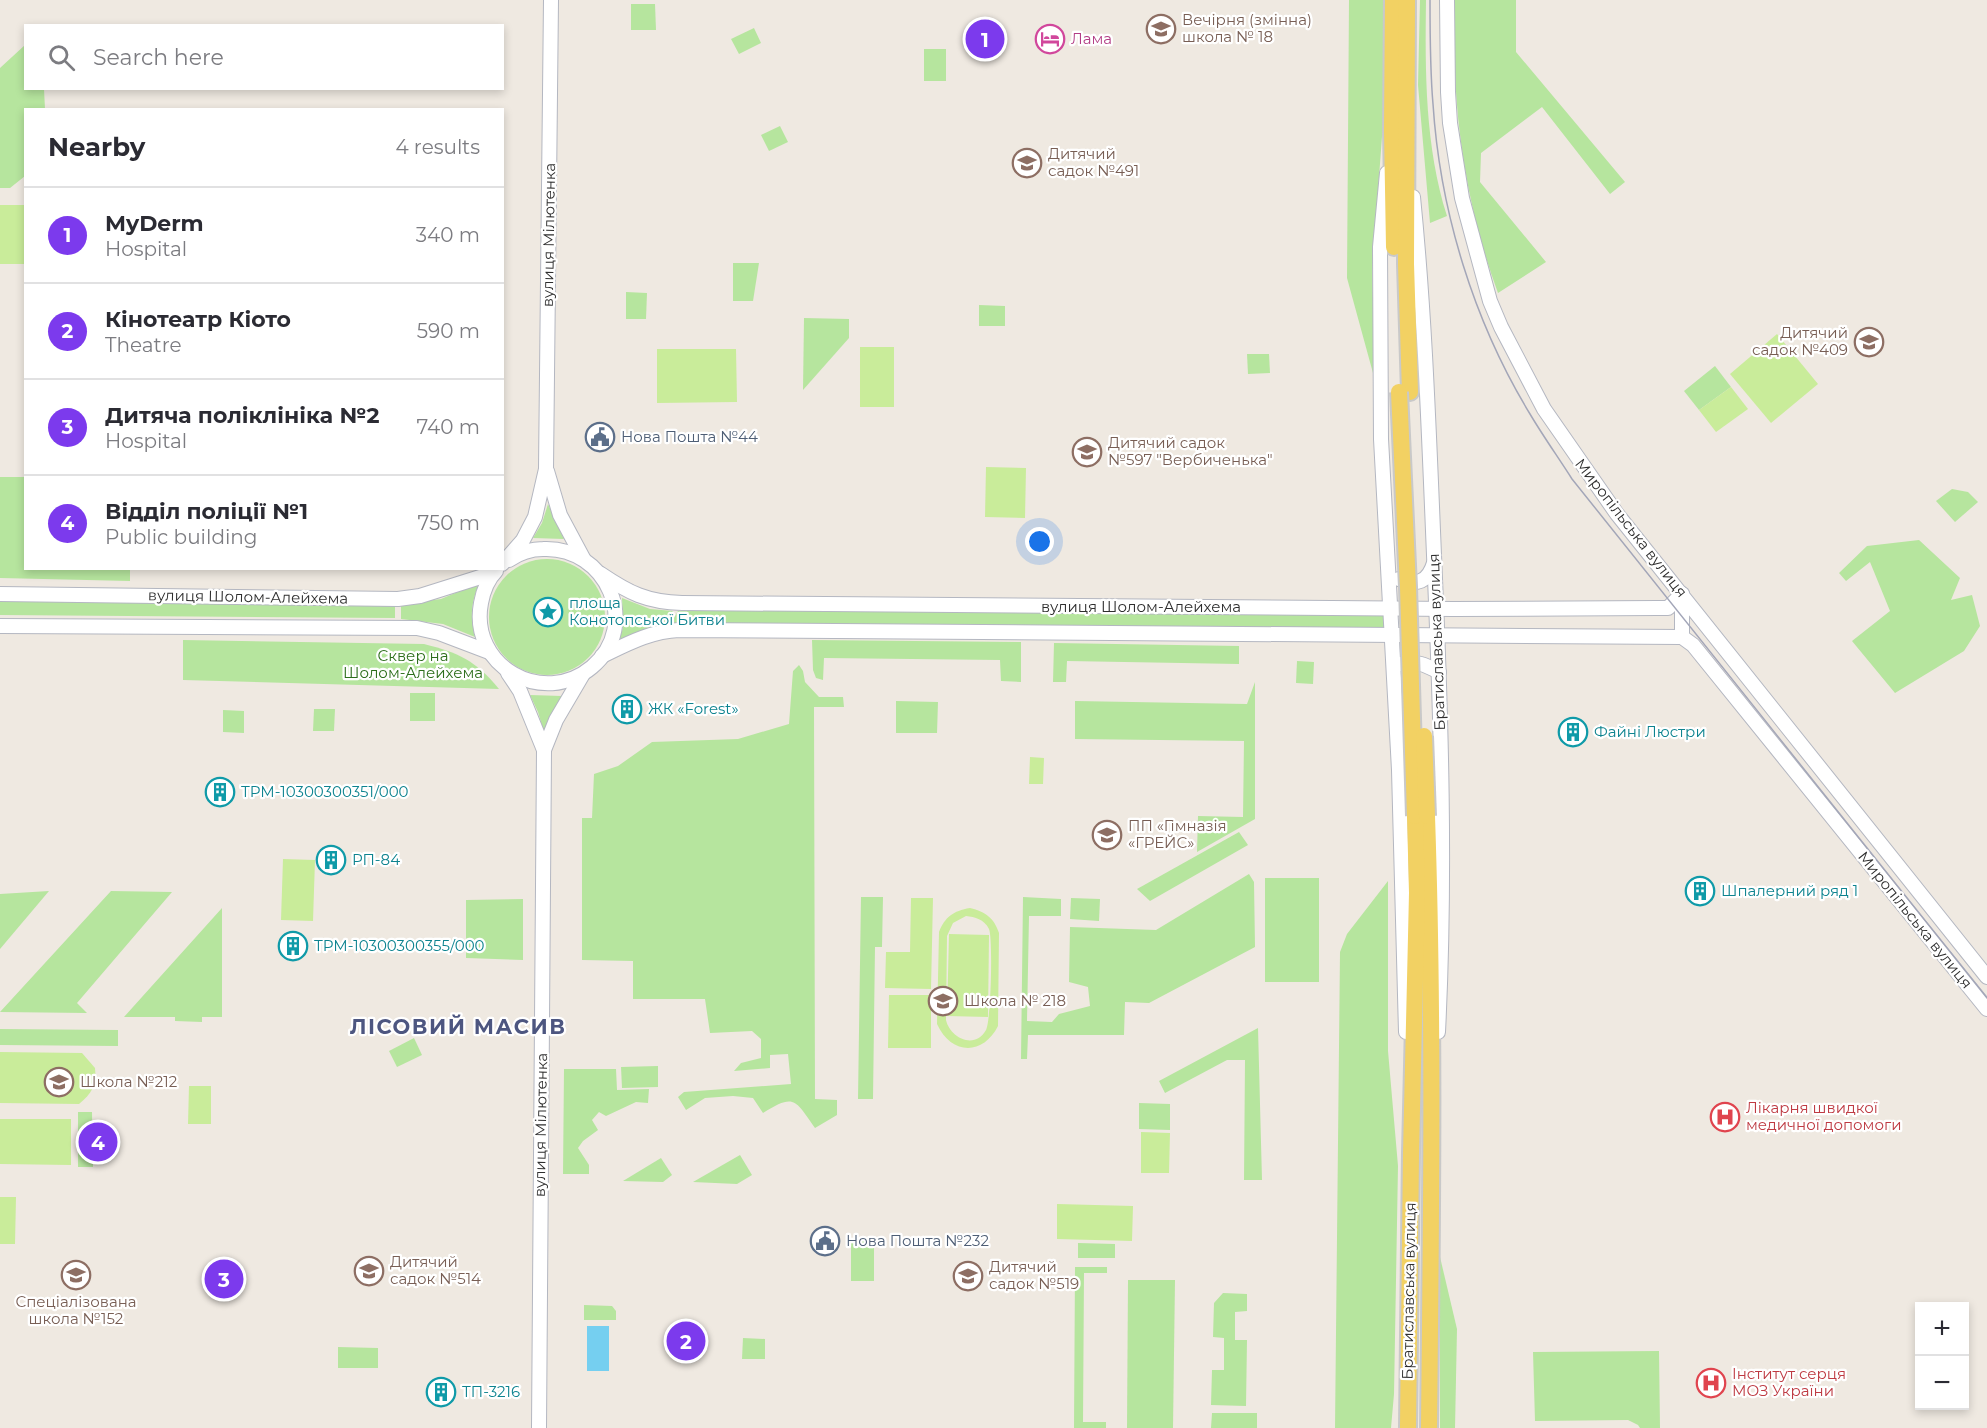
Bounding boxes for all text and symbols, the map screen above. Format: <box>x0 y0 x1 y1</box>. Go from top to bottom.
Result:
place label: Вечірня (змінна) школа № 18 <box>1182 10 1312 46</box>
school or university icon: Вечірня (змінна) школа № 18 <box>1145 13 1177 45</box>
pin: 1 <box>966 16 1004 62</box>
hotel icon: Лама <box>1034 23 1066 55</box>
search box <box>24 24 504 90</box>
place label: Лама <box>1071 29 1112 48</box>
icon: search <box>45 41 78 74</box>
text: Search here <box>93 44 224 71</box>
text: Nearby <box>48 131 145 163</box>
text: 4 results <box>395 135 480 159</box>
place label: Дитячий садок №491 <box>1048 144 1139 180</box>
school or university icon: Дитячий садок №491 <box>1011 147 1043 179</box>
street label: вулиця Мілютенка <box>538 163 559 307</box>
text: MyDerm <box>105 210 204 237</box>
text: 1 <box>64 223 71 247</box>
text: 340 m <box>416 223 480 247</box>
text: Hospital <box>105 237 187 261</box>
text: Кінотеатр Кіото <box>105 306 291 333</box>
text: 2 <box>62 319 73 343</box>
text: 590 m <box>417 319 480 343</box>
place label: Дитячий садок №409 <box>1752 323 1848 359</box>
school or university icon: Дитячий садок №409 <box>1853 326 1885 358</box>
text: Theatre <box>105 333 182 357</box>
text: Дитяча поліклініка №2 <box>105 402 380 429</box>
text: 3 <box>62 415 73 439</box>
text: 740 m <box>417 415 480 439</box>
public building icon: Нова Пошта №44 <box>584 421 616 453</box>
place label: Нова Пошта №44 <box>621 427 758 446</box>
text: Hospital <box>105 429 187 453</box>
place label: Дитячий садок №597 "Вербиченька" <box>1108 433 1273 469</box>
school or university icon: Дитячий садок №597 "Вербиченька" <box>1071 436 1103 468</box>
street label: Миропільська вулиця <box>1571 454 1692 601</box>
text: Відділ поліції №1 <box>105 498 308 525</box>
text: 4 <box>61 511 74 535</box>
text: 750 m <box>418 511 480 535</box>
text: Public building <box>105 525 258 549</box>
your location <box>1025 527 1054 556</box>
street label: Братиславська вулиця <box>1424 553 1449 731</box>
street label: вулиця Шолом-Алейхема <box>148 585 348 608</box>
place label: площа Конотопської Битви <box>569 593 725 629</box>
place icon: площа Конотопської Битви <box>532 596 564 628</box>
street label: вулиця Шолом-Алейхема <box>1041 597 1241 616</box>
park label: Сквер на Шолом-Алейхема <box>343 646 483 682</box>
building icon: ЖК «Forest» <box>611 693 643 725</box>
place label: ЖК «Forest» <box>648 699 739 718</box>
building icon: Файні Люстри <box>1557 716 1589 748</box>
place label: Файні Люстри <box>1594 722 1706 741</box>
building icon: ТРМ-10300300351/000 <box>204 776 236 808</box>
place label: ТРМ-10300300351/000 <box>241 782 409 801</box>
place label: ПП «Гімназія «ГРЕЙС» <box>1128 816 1227 852</box>
school or university icon: ПП «Гімназія «ГРЕЙС» <box>1091 819 1123 851</box>
building icon: РП-84 <box>315 844 347 876</box>
street label: Миропільська вулиця <box>1854 847 1977 992</box>
place label: РП-84 <box>352 850 400 869</box>
building icon: Шпалерний ряд 1 <box>1684 875 1716 907</box>
place label: Шпалерний ряд 1 <box>1721 881 1858 900</box>
building icon: ТРМ-10300300355/000 <box>277 930 309 962</box>
place label: ТРМ-10300300355/000 <box>314 936 485 955</box>
school or university icon: Школа № 218 <box>927 985 959 1017</box>
place label: Школа № 218 <box>964 991 1066 1010</box>
district label: ЛІСОВИЙ МАСИВ <box>350 1014 566 1039</box>
street label: вулиця Мілютенка <box>530 1053 551 1197</box>
school or university icon: Школа №212 <box>43 1066 75 1098</box>
place label: Школа №212 <box>80 1072 177 1091</box>
place label: Лікарня швидкої медичної допомоги <box>1746 1098 1901 1134</box>
hospital icon: Лікарня швидкої медичної допомоги <box>1709 1101 1741 1133</box>
pin: 4 <box>78 1120 118 1164</box>
street label: Братиславська вулиця <box>1397 1202 1420 1380</box>
public building icon: Нова Пошта №232 <box>809 1225 841 1257</box>
place label: Нова Пошта №232 <box>846 1231 989 1250</box>
place label: Дитячий садок №514 <box>390 1252 481 1288</box>
school or university icon: Дитячий садок №514 <box>353 1255 385 1287</box>
pin: 3 <box>204 1256 244 1302</box>
place label: Дитячий садок №519 <box>989 1257 1079 1293</box>
school or university icon: Спеціалізована школа №152 <box>60 1259 92 1291</box>
school or university icon: Дитячий садок №519 <box>952 1260 984 1292</box>
place label: Спеціалізована школа №152 <box>15 1292 137 1328</box>
map controls <box>1915 1302 1969 1410</box>
button: + <box>1915 1302 1969 1356</box>
pin: 2 <box>666 1318 706 1364</box>
button: − <box>1915 1356 1969 1410</box>
place label: Інститут серця МОЗ України <box>1732 1364 1846 1400</box>
hospital icon: Інститут серця МОЗ України <box>1695 1367 1727 1399</box>
building icon: ТП-3216 <box>425 1376 457 1408</box>
place label: ТП-3216 <box>462 1382 520 1401</box>

